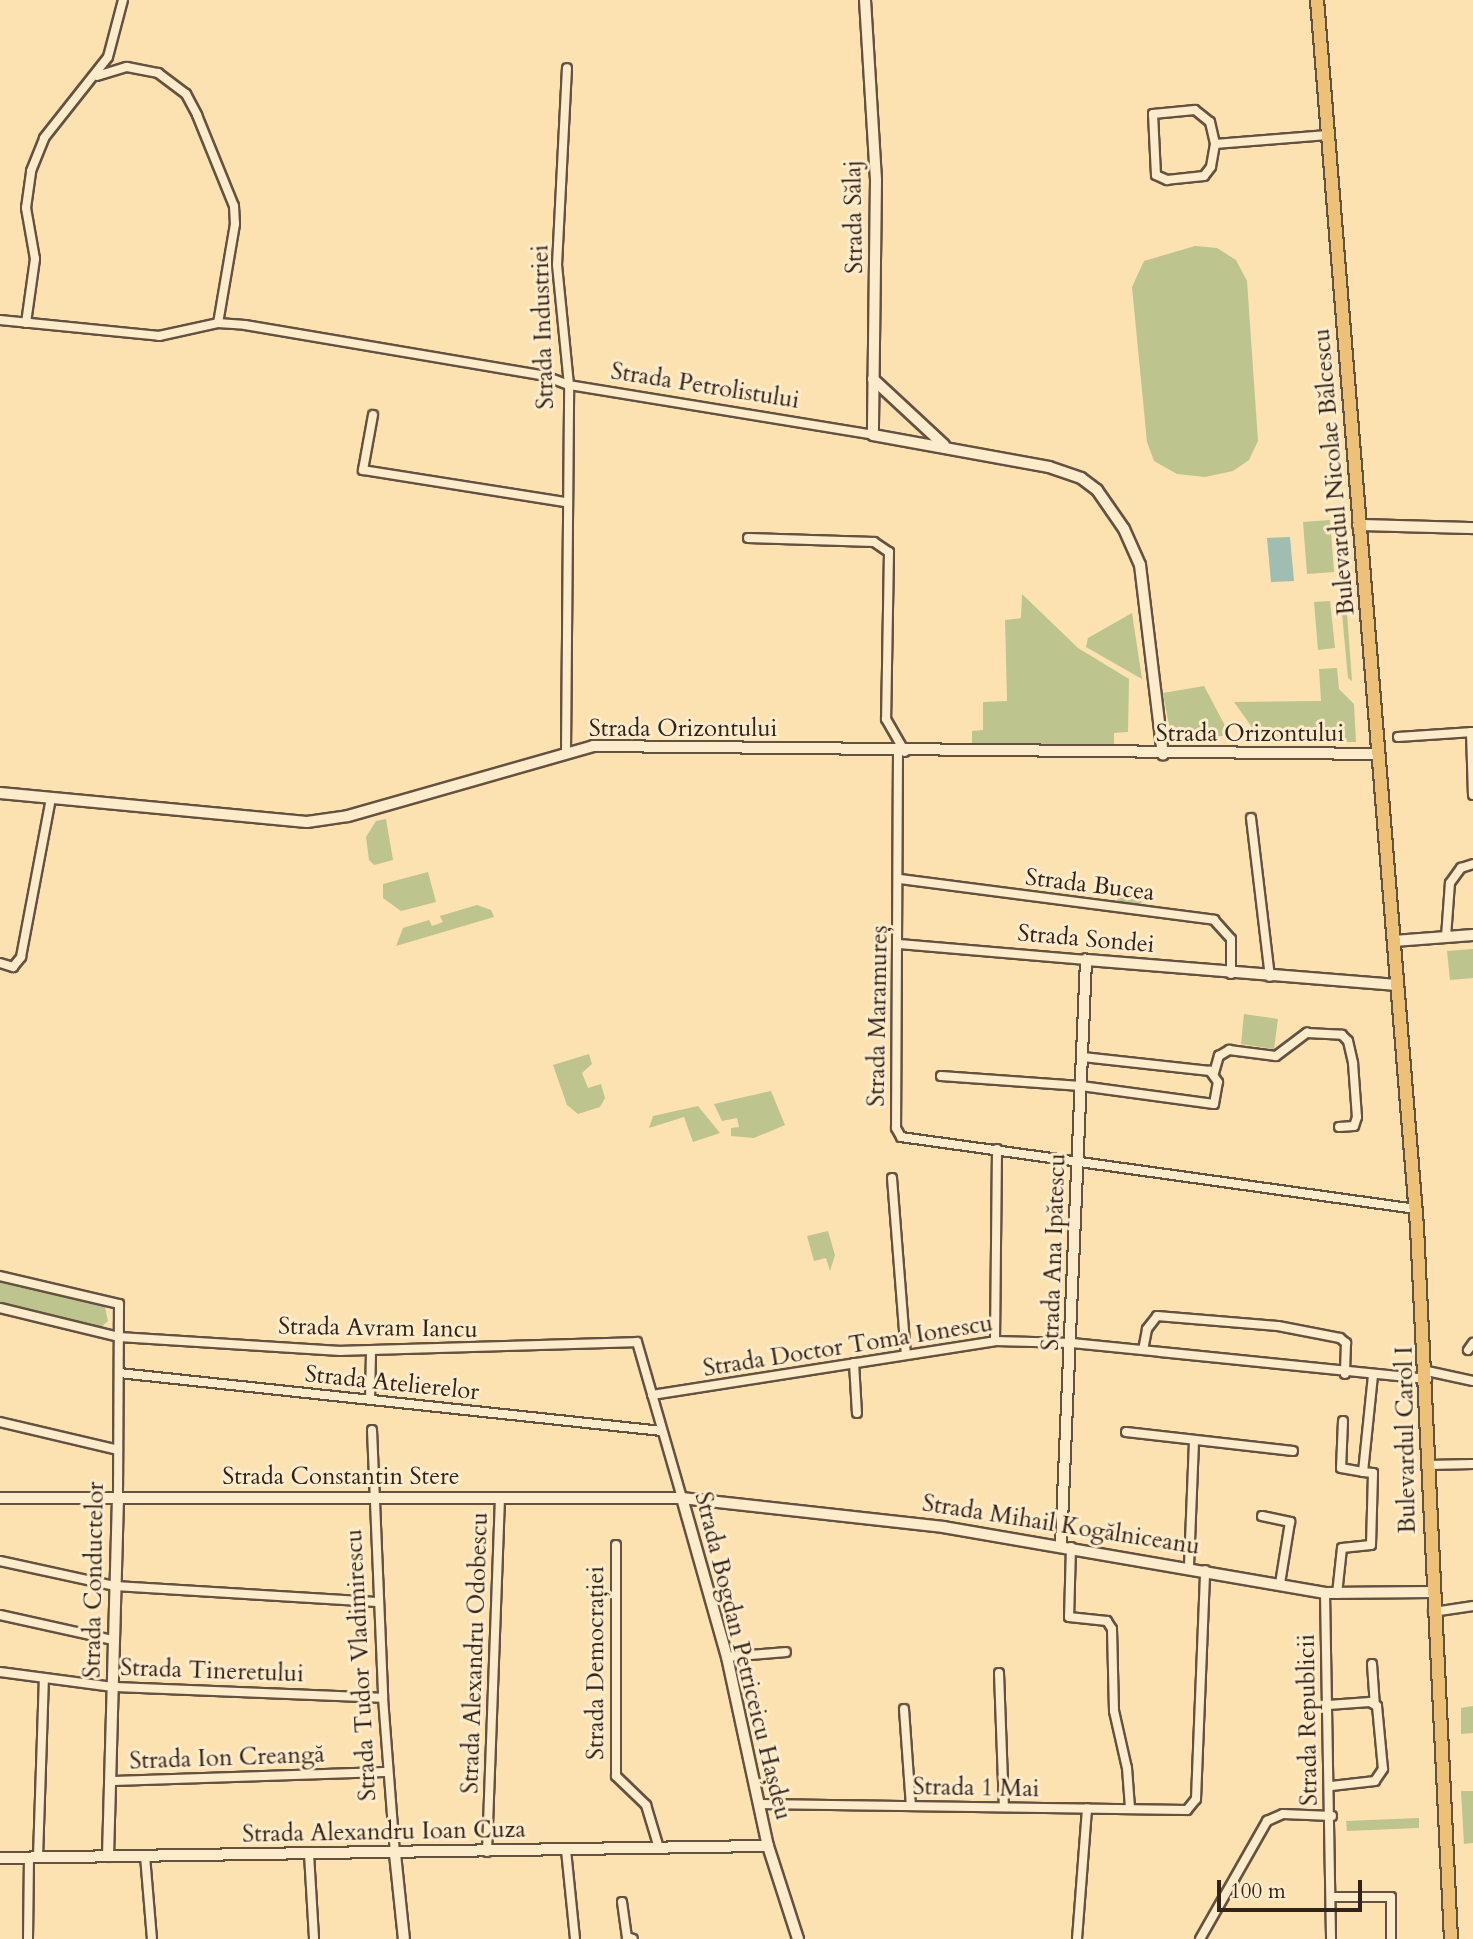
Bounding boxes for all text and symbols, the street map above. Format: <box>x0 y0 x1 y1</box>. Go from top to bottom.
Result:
street label: Strada Sălaj <box>839 160 869 274</box>
street label: Strada Industriei <box>526 244 560 410</box>
street label: Bulevardul Nicolae Bălcescu <box>1307 327 1361 617</box>
street label: Strada Petrolistului <box>609 357 801 415</box>
street label: Strada Orizontului <box>589 715 777 743</box>
street label: Strada Orizontului <box>1156 720 1344 748</box>
street label: Strada Bucea <box>1024 863 1156 907</box>
street label: Strada Sondei <box>1016 919 1156 959</box>
street label: Strada Maramureș <box>862 925 894 1107</box>
street label: Strada Ana Ipătescu <box>1036 1153 1072 1351</box>
street label: Strada Doctor Toma Ionescu <box>701 1309 995 1383</box>
street label: Strada Avram Iancu <box>278 1312 478 1344</box>
street label: Bulevardul Carol I <box>1390 1346 1422 1534</box>
street label: Strada Atelierelor <box>303 1360 481 1406</box>
street label: Strada Constantin Stere <box>222 1463 460 1491</box>
street label: Strada Conductelor <box>78 1482 110 1678</box>
street label: Strada Bogdan Petriceicu Hașdeu <box>688 1489 798 1823</box>
street label: Strada Mihail Kogălniceanu <box>920 1489 1202 1561</box>
street label: Strada Alexandru Odobescu <box>456 1512 494 1794</box>
street label: Strada Tudor Vladimirescu <box>339 1528 383 1802</box>
street label: Strada Democrației <box>582 1566 610 1760</box>
street label: Strada Republicii <box>1292 1634 1324 1806</box>
street label: Strada Tineretului <box>120 1653 304 1689</box>
street label: Strada Ion Creangă <box>129 1740 325 1776</box>
street label: Strada 1 Mai <box>912 1772 1040 1804</box>
street label: Strada Alexandru Ioan Cuza <box>242 1815 526 1849</box>
scale bar <box>1221 1866 1366 1910</box>
text: 100 m <box>1230 1877 1286 1906</box>

